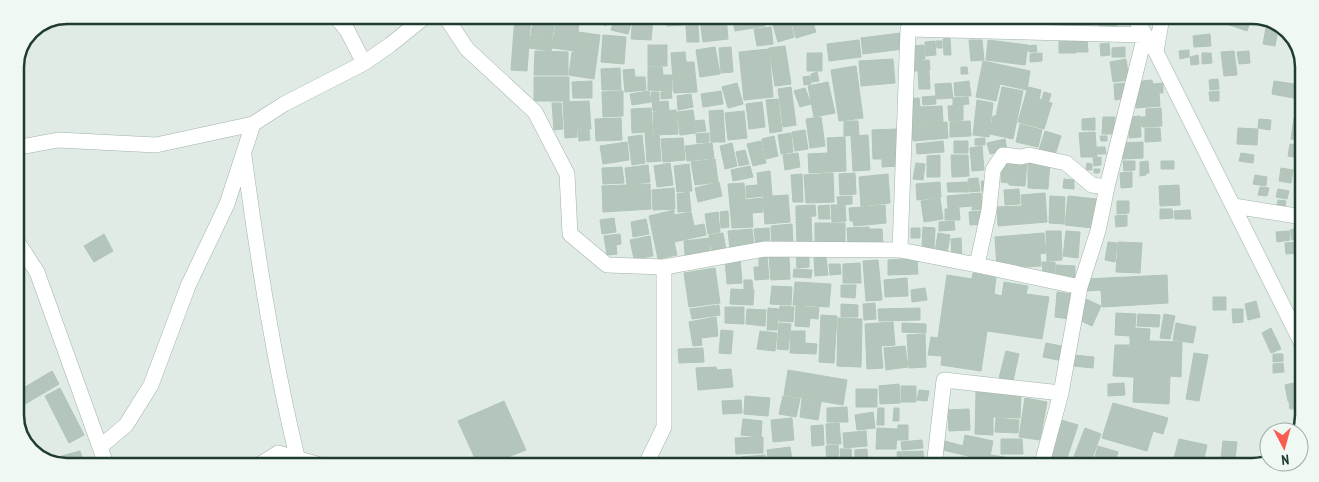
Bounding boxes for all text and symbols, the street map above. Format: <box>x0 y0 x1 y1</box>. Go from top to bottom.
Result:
north arrow <box>1259 422 1309 472</box>
text: N <box>1281 451 1290 469</box>

